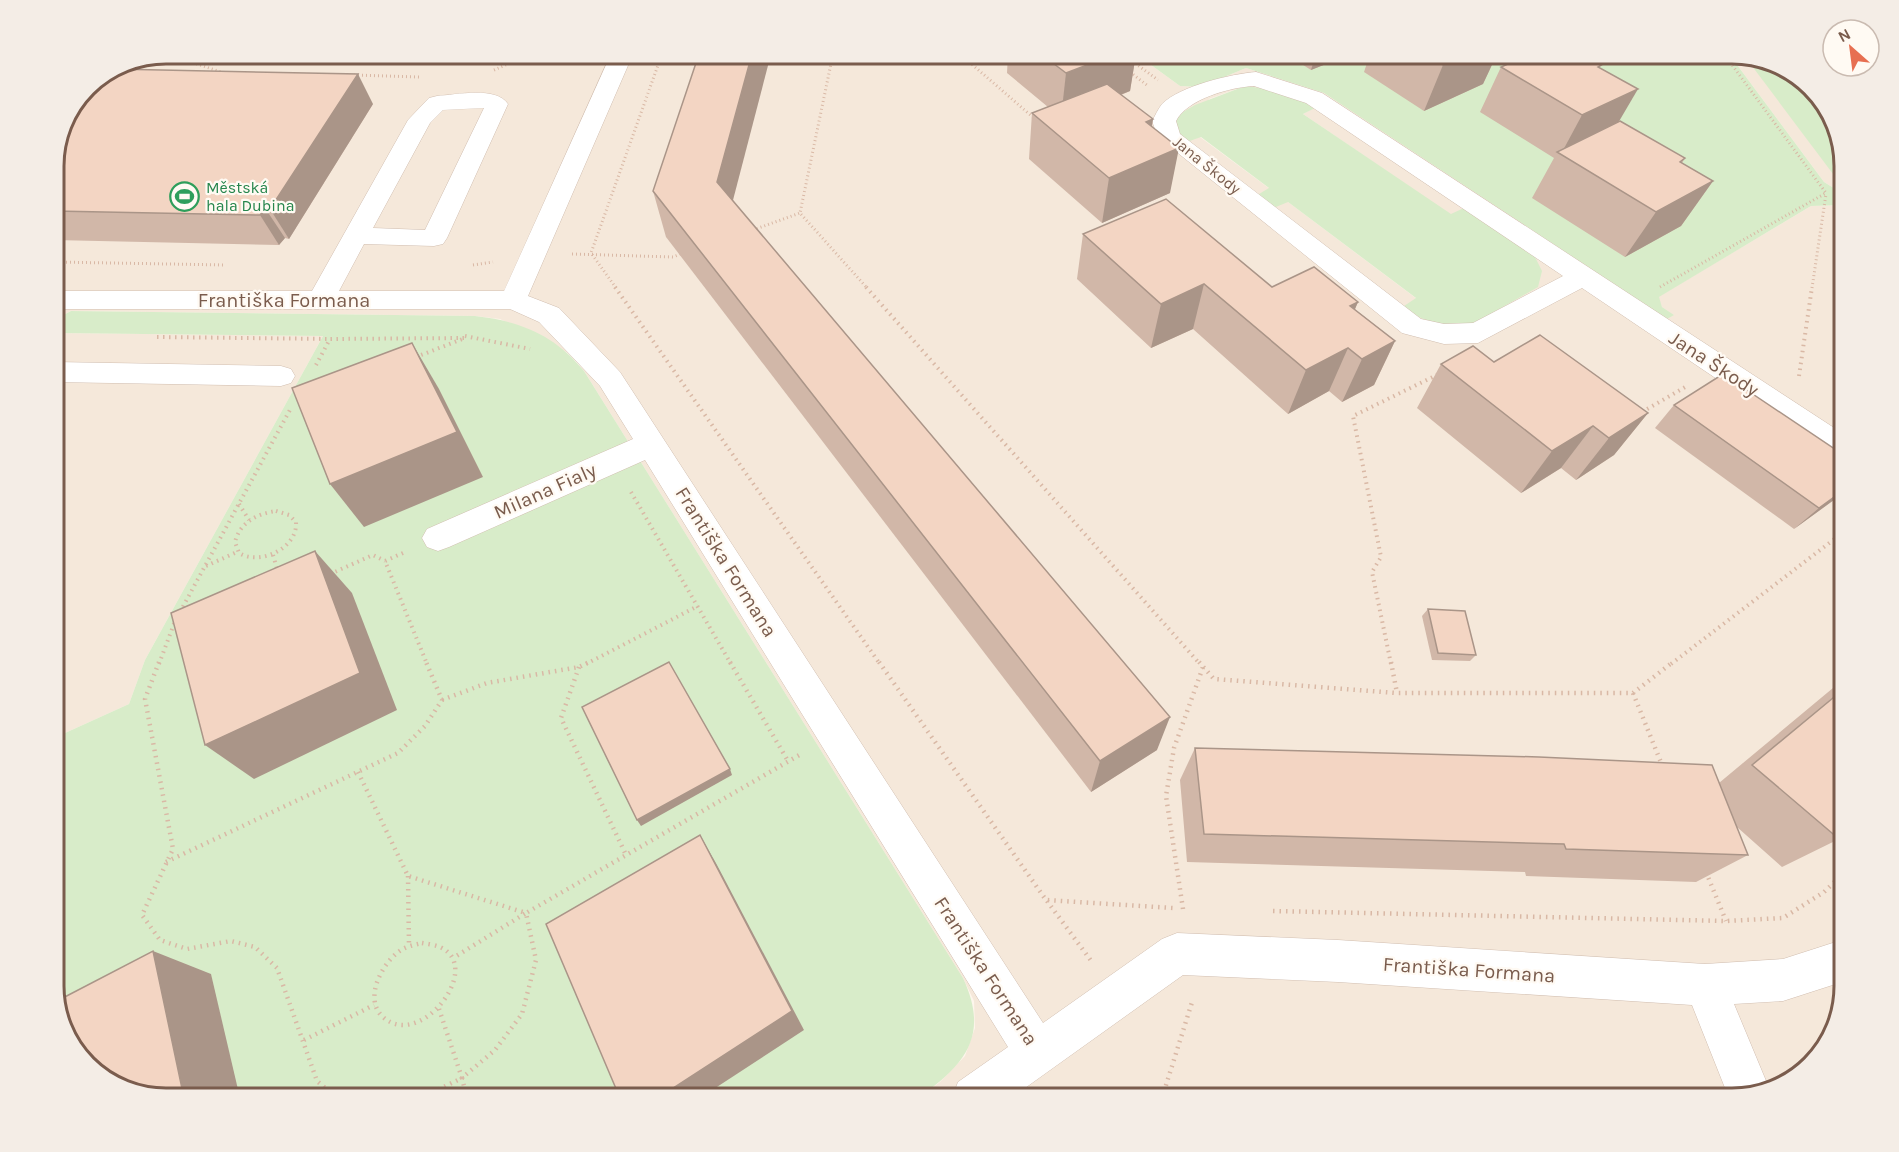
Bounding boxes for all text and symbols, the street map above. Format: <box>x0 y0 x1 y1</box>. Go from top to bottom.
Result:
north arrow <box>1821 18 1881 78</box>
text: N <box>1835 24 1854 46</box>
street label: Jana Škody <box>1169 132 1245 198</box>
place label: Městská hala Dubina <box>206 178 295 215</box>
sports icon: Městská hala Dubina <box>169 180 201 212</box>
street label: Františka Formana <box>198 289 370 312</box>
street label: Jana Škody <box>1665 326 1764 402</box>
street label: Milana Fialy <box>490 458 600 524</box>
street label: Františka Formana <box>670 483 782 641</box>
street label: Františka Formana <box>929 892 1043 1050</box>
street label: Františka Formana <box>1382 953 1556 987</box>

